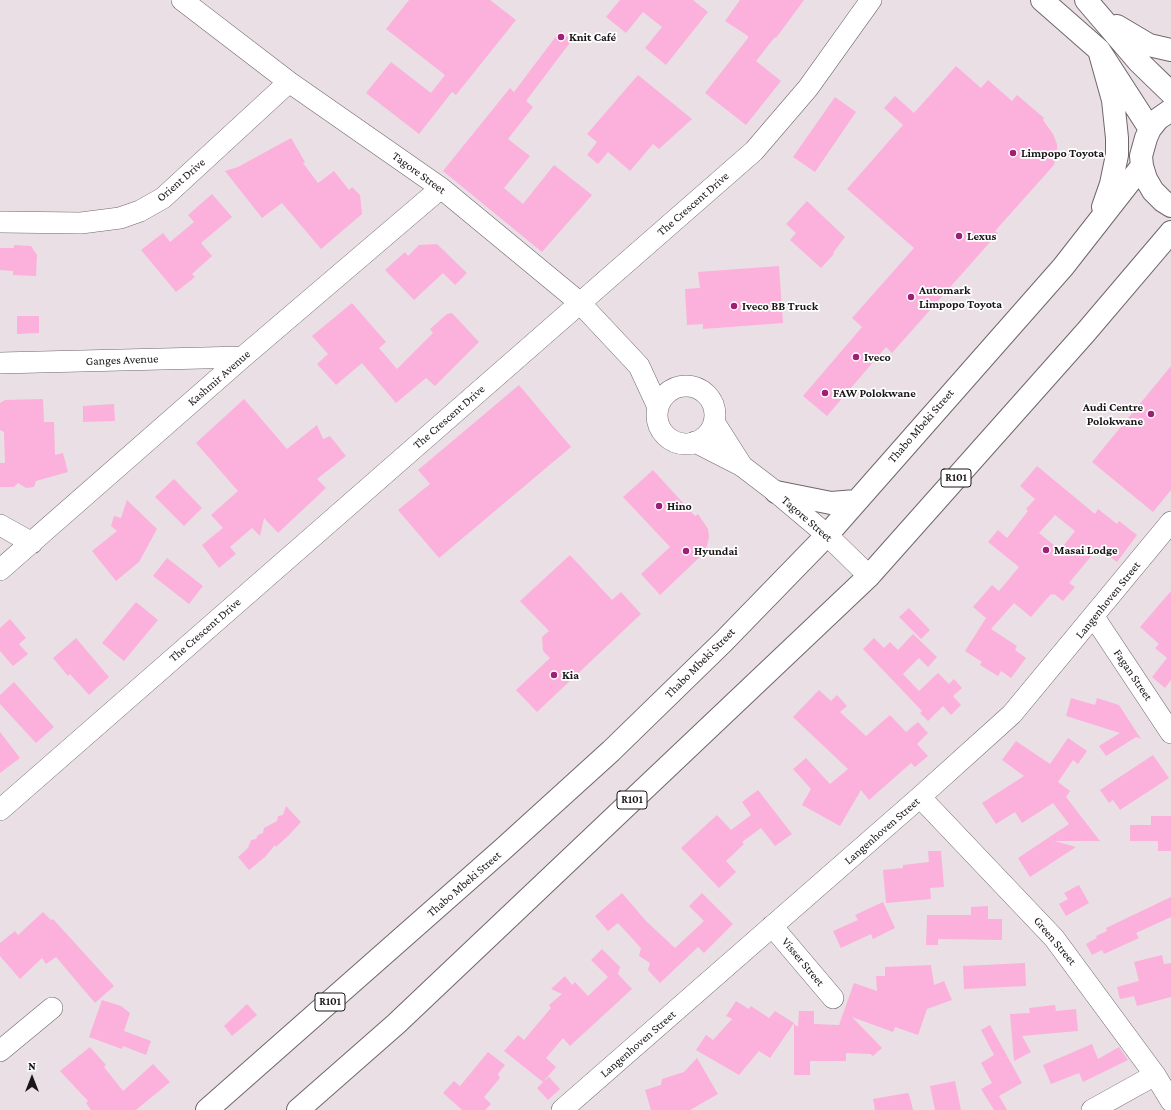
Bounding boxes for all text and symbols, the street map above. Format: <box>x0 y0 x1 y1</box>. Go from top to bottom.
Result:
place label: Knit Café <box>569 30 616 44</box>
marker: Knit Café <box>556 32 566 42</box>
place label: Limpopo Toyota <box>1021 146 1104 160</box>
marker: Limpopo Toyota <box>1008 148 1018 158</box>
street label: Tagore Street <box>389 149 449 197</box>
street label: Orient Drive <box>154 155 208 205</box>
street label: The Crescent Drive <box>654 169 732 239</box>
place label: Lexus <box>967 229 996 243</box>
marker: Lexus <box>954 231 964 241</box>
place label: Automark Limpopo Toyota <box>919 283 1002 311</box>
marker: Automark Limpopo Toyota <box>906 292 916 302</box>
place label: Iveco BB Truck <box>742 299 818 313</box>
marker: Iveco BB Truck <box>729 301 739 311</box>
street label: Kashmir Avenue <box>185 347 253 409</box>
place label: Iveco <box>864 350 891 364</box>
street label: Ganges Avenue <box>85 352 159 368</box>
marker: Iveco <box>851 352 861 362</box>
street label: The Crescent Drive <box>410 382 488 452</box>
place label: FAW Polokwane <box>833 386 916 400</box>
street label: Thabo Mbeki Street <box>885 386 957 466</box>
marker: FAW Polokwane <box>820 388 830 398</box>
place label: Audi Centre Polokwane <box>1083 400 1143 428</box>
marker: Audi Centre Polokwane <box>1146 409 1156 419</box>
road number: R101 <box>941 469 971 487</box>
street label: Tagore Street <box>778 493 836 545</box>
place label: Hino <box>667 499 692 513</box>
marker: Hino <box>654 501 664 511</box>
place label: Masai Lodge <box>1054 543 1118 557</box>
place label: Hyundai <box>694 544 738 558</box>
marker: Masai Lodge <box>1041 545 1051 555</box>
marker: Hyundai <box>681 546 691 556</box>
street label: Langenhoven Street <box>1072 558 1144 642</box>
street label: The Crescent Drive <box>166 595 244 665</box>
street label: Thabo Mbeki Street <box>662 625 738 701</box>
street label: Fagan Street <box>1110 646 1156 704</box>
place label: Kia <box>562 668 579 682</box>
marker: Kia <box>549 670 559 680</box>
road number: R101 <box>617 791 647 809</box>
street label: Langenhoven Street <box>841 794 923 868</box>
street label: Thabo Mbeki Street <box>424 848 504 920</box>
street label: Green Street <box>1031 914 1079 968</box>
street label: Visser Street <box>778 935 828 989</box>
road number: R101 <box>315 993 345 1011</box>
street label: Langenhoven Street <box>597 1007 679 1081</box>
north arrow <box>12 1058 52 1098</box>
text: N <box>28 1060 36 1072</box>

